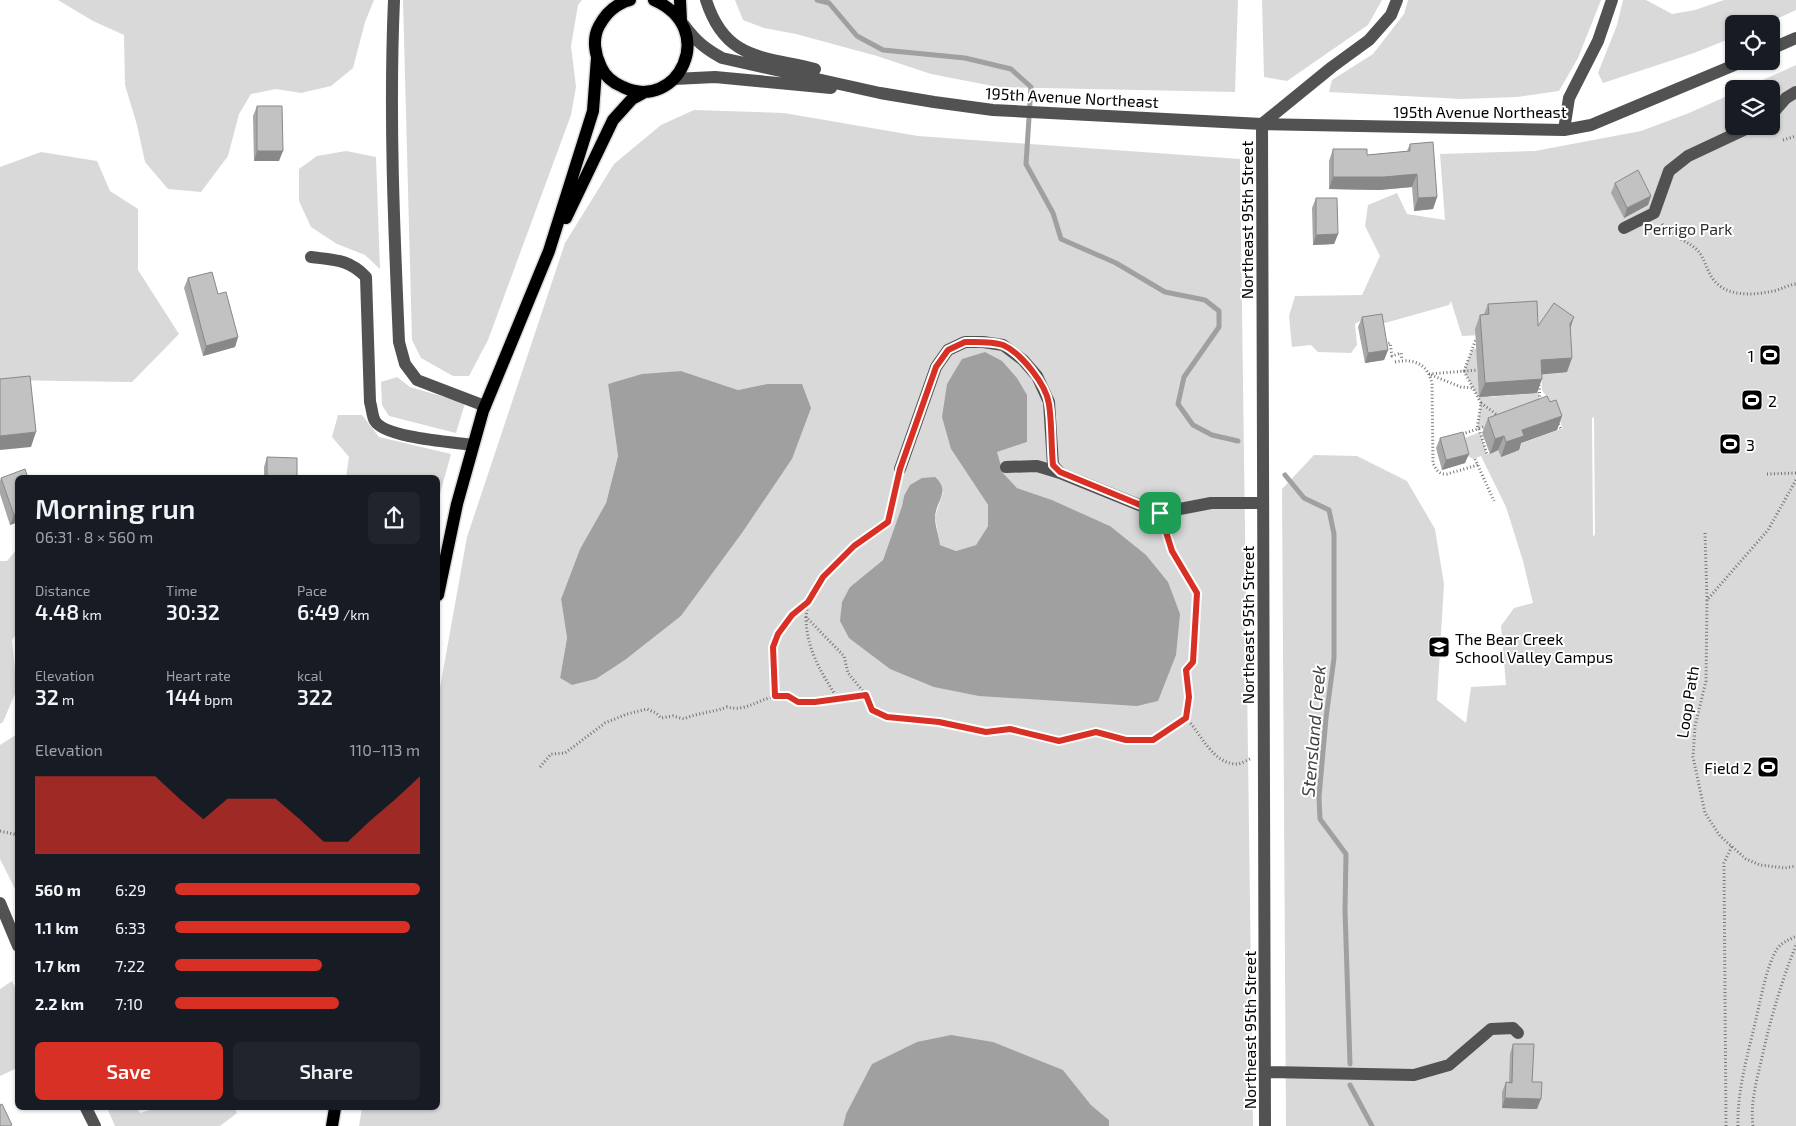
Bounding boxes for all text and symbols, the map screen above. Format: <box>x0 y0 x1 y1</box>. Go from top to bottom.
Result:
map controls <box>1725 15 1780 135</box>
button: locate <box>1725 15 1780 70</box>
button: layers <box>1725 80 1780 135</box>
street label: 195th Avenue Northeast <box>985 83 1159 111</box>
street label: 195th Avenue Northeast <box>1393 102 1567 121</box>
street label: Northeast 95th Street <box>1237 141 1256 299</box>
park label: Perrigo Park <box>1644 219 1732 238</box>
sports icon: 1 <box>1758 343 1782 367</box>
place label: 1 <box>1748 346 1754 365</box>
sports icon: 2 <box>1740 388 1764 412</box>
place label: 2 <box>1768 391 1777 410</box>
sports icon: 3 <box>1718 432 1742 456</box>
place label: 3 <box>1746 435 1755 454</box>
text: Morning run <box>35 491 195 525</box>
button: share <box>368 492 420 544</box>
pin <box>1139 492 1181 534</box>
icon: arrive <box>1146 499 1174 527</box>
text: 06:31 · 8 × 560 m <box>35 527 153 546</box>
street label: Northeast 95th Street <box>1238 546 1257 704</box>
text: Distance <box>35 582 90 599</box>
text: Time <box>166 582 197 599</box>
text: Pace <box>297 582 327 599</box>
text: 4.48 <box>35 599 79 624</box>
text: 30:32 <box>166 599 220 624</box>
text: 6:49 <box>297 599 340 624</box>
text: km <box>79 606 102 623</box>
text: /km <box>340 606 370 623</box>
place label: The Bear Creek School Valley Campus <box>1455 629 1613 666</box>
school or university icon: The Bear Creek School Valley Campus <box>1427 635 1451 659</box>
water label: Stensland Creek <box>1296 664 1330 798</box>
street label: Loop Path <box>1672 665 1702 739</box>
text: Elevation <box>35 667 94 684</box>
text: Heart rate <box>166 667 231 684</box>
text: kcal <box>297 667 323 684</box>
text: 32 <box>35 684 59 709</box>
text: 144 <box>166 684 201 709</box>
text: 322 <box>297 684 333 709</box>
text: m <box>59 691 74 708</box>
text: bpm <box>201 691 233 708</box>
text: Elevation <box>35 740 103 759</box>
text: 110–113 m <box>349 740 420 759</box>
sports icon: Field 2 <box>1756 755 1780 779</box>
place label: Field 2 <box>1704 758 1752 777</box>
text: 560 m <box>35 880 81 899</box>
text: 6:29 <box>115 880 146 899</box>
text: 1.1 km <box>35 918 79 937</box>
text: 6:33 <box>115 918 146 937</box>
street label: Northeast 95th Street <box>1240 951 1259 1109</box>
text: 1.7 km <box>35 956 80 975</box>
text: 7:22 <box>115 956 145 975</box>
text: 2.2 km <box>35 994 84 1013</box>
text: 7:10 <box>115 994 143 1013</box>
button: Save <box>35 1042 223 1100</box>
button: Share <box>233 1042 420 1100</box>

